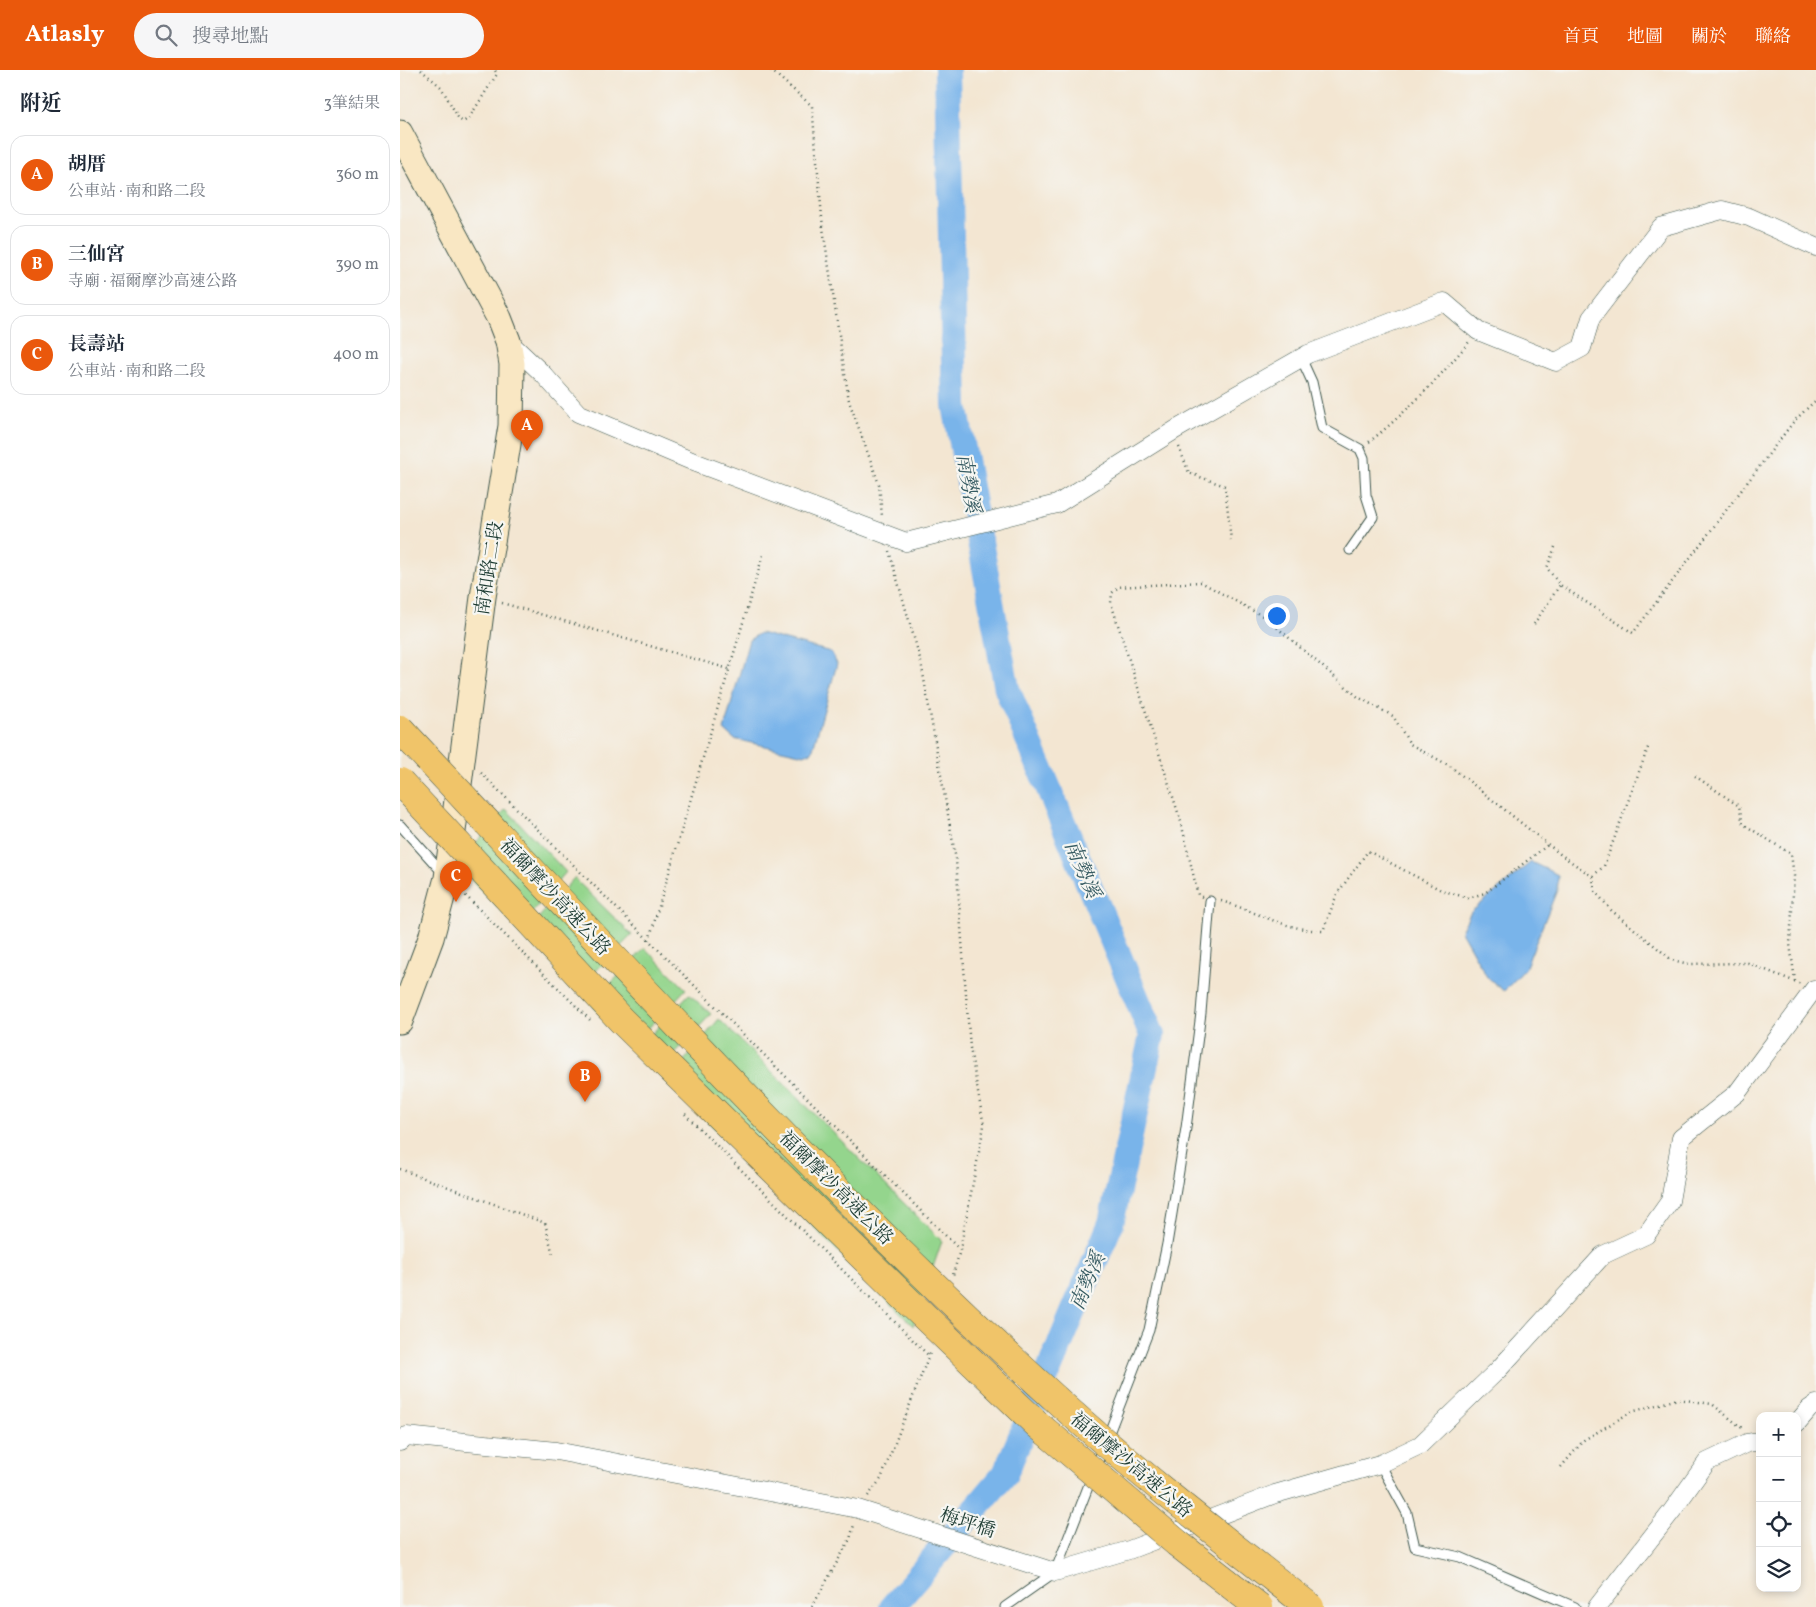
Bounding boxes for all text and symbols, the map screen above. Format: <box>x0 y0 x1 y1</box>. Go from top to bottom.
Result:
search box <box>134 13 484 58</box>
text: Atlasly <box>25 18 104 52</box>
icon: search <box>152 21 180 49</box>
text: 搜尋地點 <box>192 24 268 50</box>
text: 首頁 <box>1563 25 1599 50</box>
text: 地圖 <box>1627 25 1663 50</box>
text: 關於 <box>1691 25 1727 50</box>
text: 聯絡 <box>1755 25 1791 50</box>
text: 附近 <box>20 90 62 119</box>
text: 3筆結果 <box>324 93 380 115</box>
text: 胡厝 <box>68 152 106 178</box>
text: A <box>31 164 43 186</box>
text: 360 m <box>336 164 379 186</box>
text: 公車站 · 南和路二段 <box>68 181 206 203</box>
text: 三仙宮 <box>68 242 125 268</box>
text: B <box>32 254 42 276</box>
text: 390 m <box>336 254 379 276</box>
text: 寺廟 · 福爾摩沙高速公路 <box>68 271 238 293</box>
text: 長壽站 <box>68 332 125 358</box>
text: C <box>32 344 42 366</box>
text: 400 m <box>333 344 379 366</box>
text: 公車站 · 南和路二段 <box>68 361 206 383</box>
pin: A <box>511 410 543 451</box>
water label: 南勢溪 <box>948 451 986 517</box>
street label: 南和路二段 <box>470 519 510 617</box>
your location <box>1264 603 1290 629</box>
street label: 福爾摩沙高速公路 <box>493 833 616 962</box>
water label: 南勢溪 <box>1057 837 1107 905</box>
pin: C <box>440 861 472 902</box>
pin: B <box>569 1061 601 1102</box>
street label: 福爾摩沙高速公路 <box>773 1125 899 1251</box>
water label: 南勢溪 <box>1064 1247 1114 1315</box>
street label: 福爾摩沙高速公路 <box>1064 1407 1197 1524</box>
map controls <box>1756 1412 1801 1592</box>
button: + <box>1756 1412 1801 1457</box>
button: − <box>1756 1457 1801 1502</box>
button: locate <box>1756 1502 1801 1547</box>
street label: 梅坪橋 <box>936 1503 999 1545</box>
button: layers <box>1756 1547 1801 1592</box>

